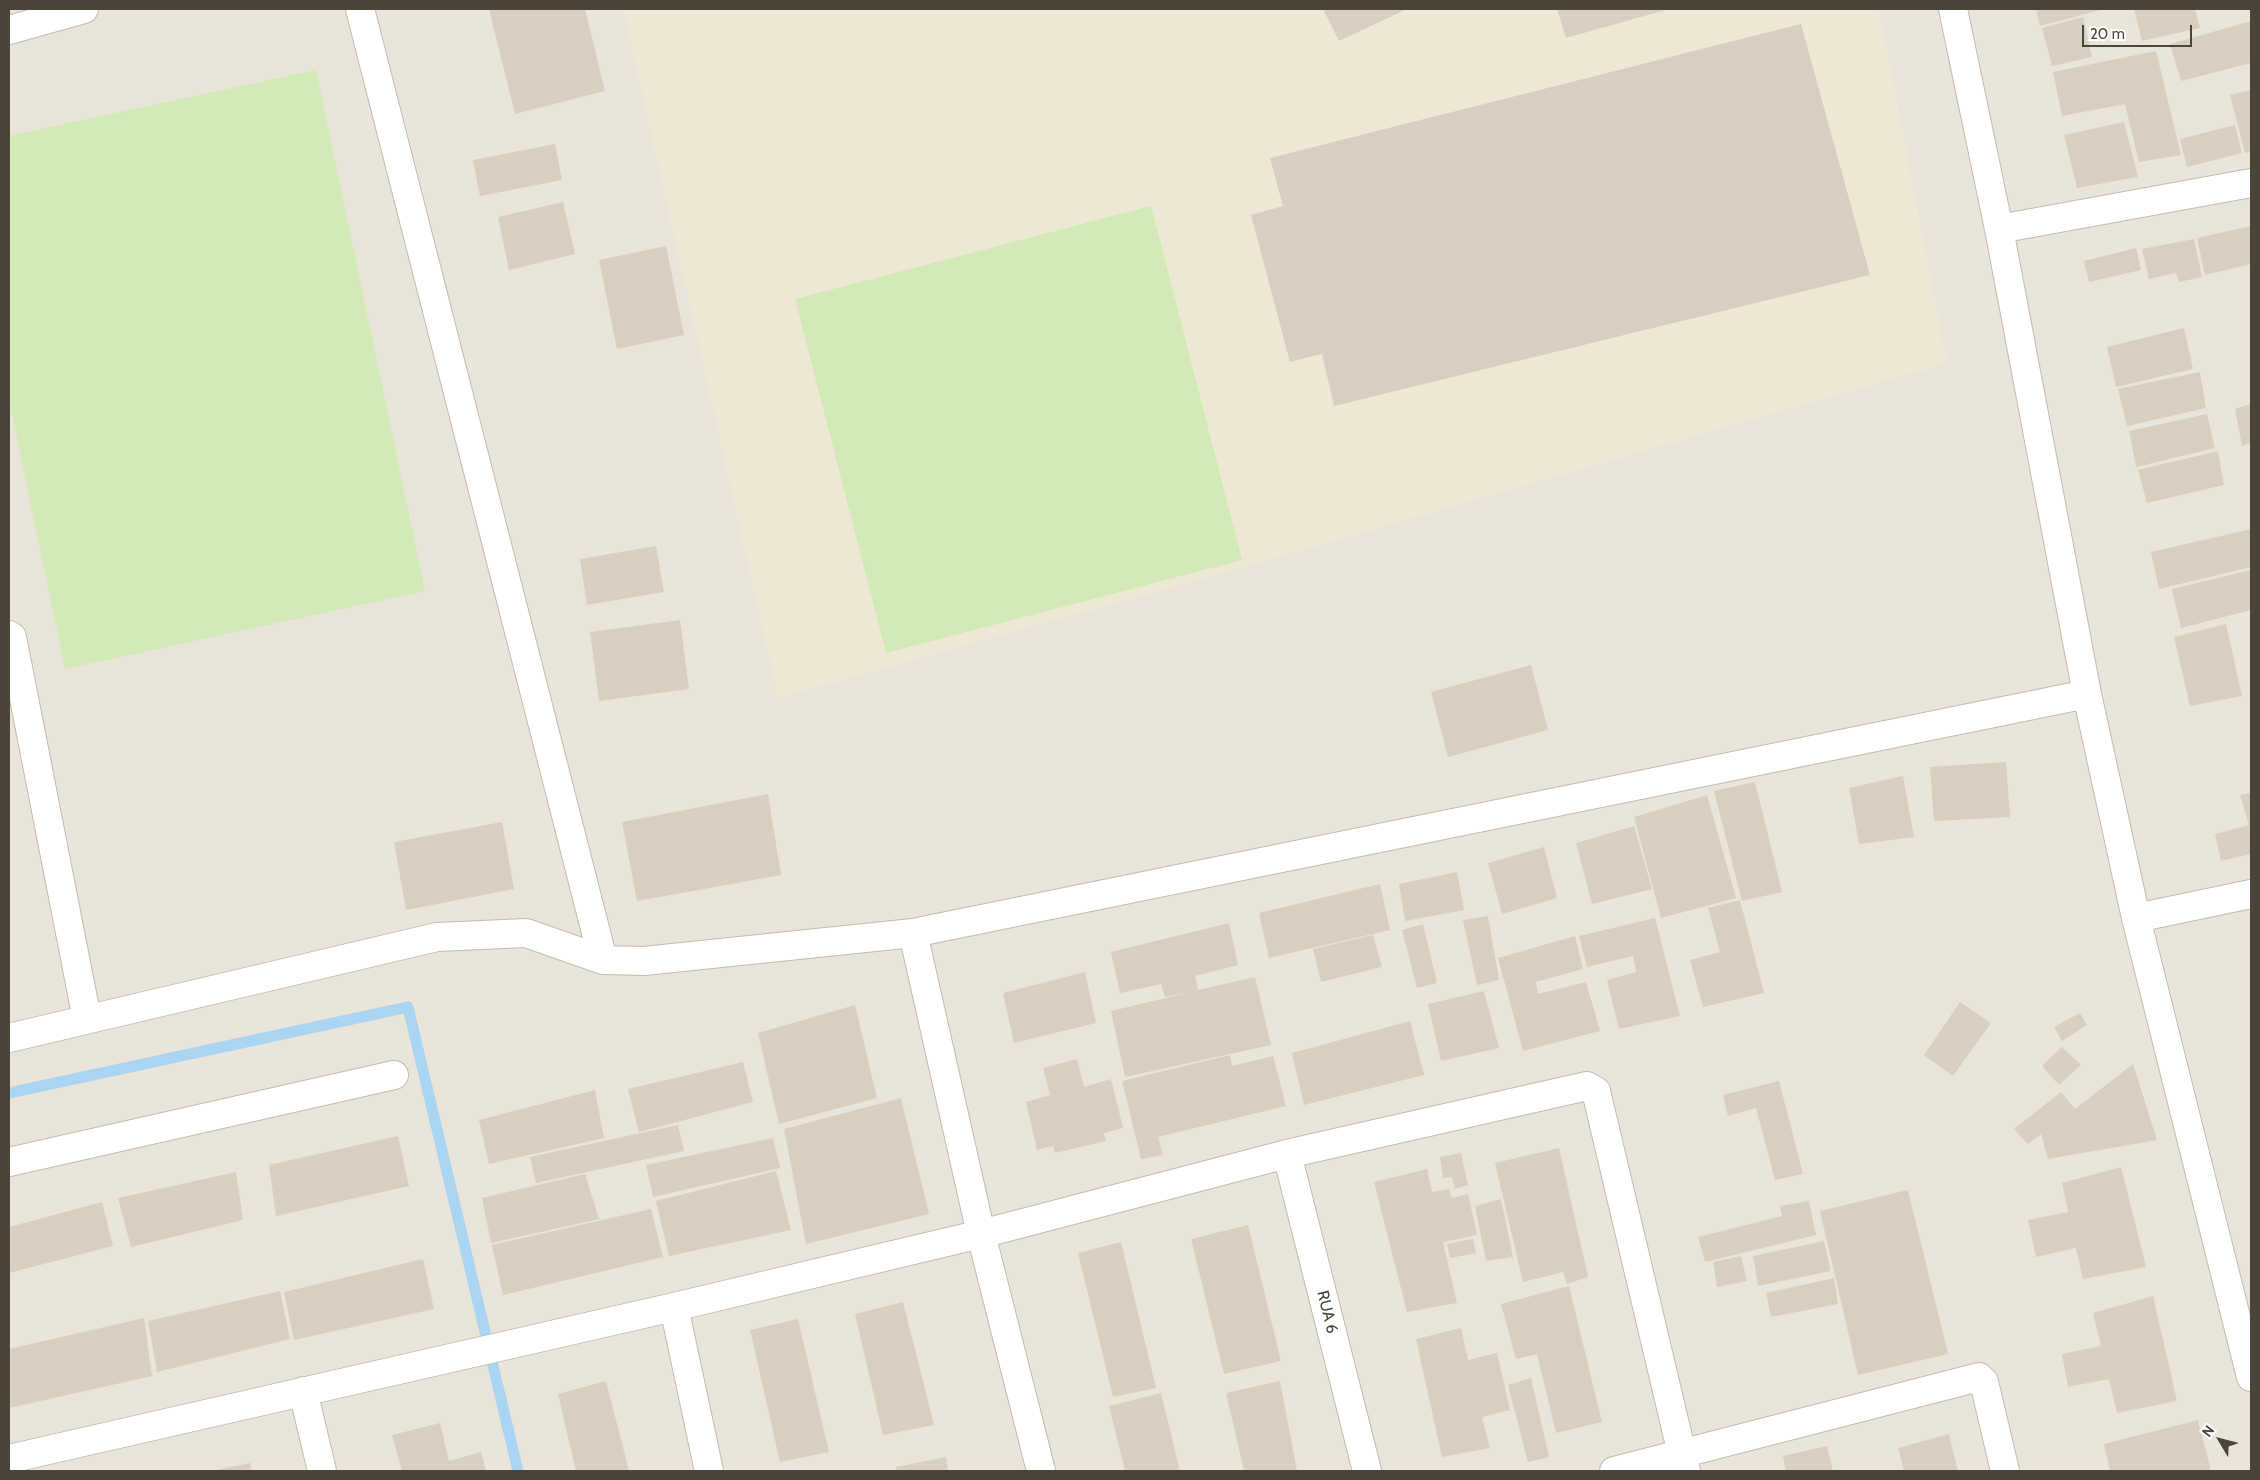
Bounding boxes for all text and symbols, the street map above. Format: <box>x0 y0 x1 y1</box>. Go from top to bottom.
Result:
scale bar <box>2085 15 2195 47</box>
text: 20 m <box>2090 25 2125 43</box>
street label: RUA 6 <box>1312 1289 1342 1335</box>
north arrow <box>2195 1415 2245 1465</box>
text: N <box>2198 1422 2218 1440</box>

